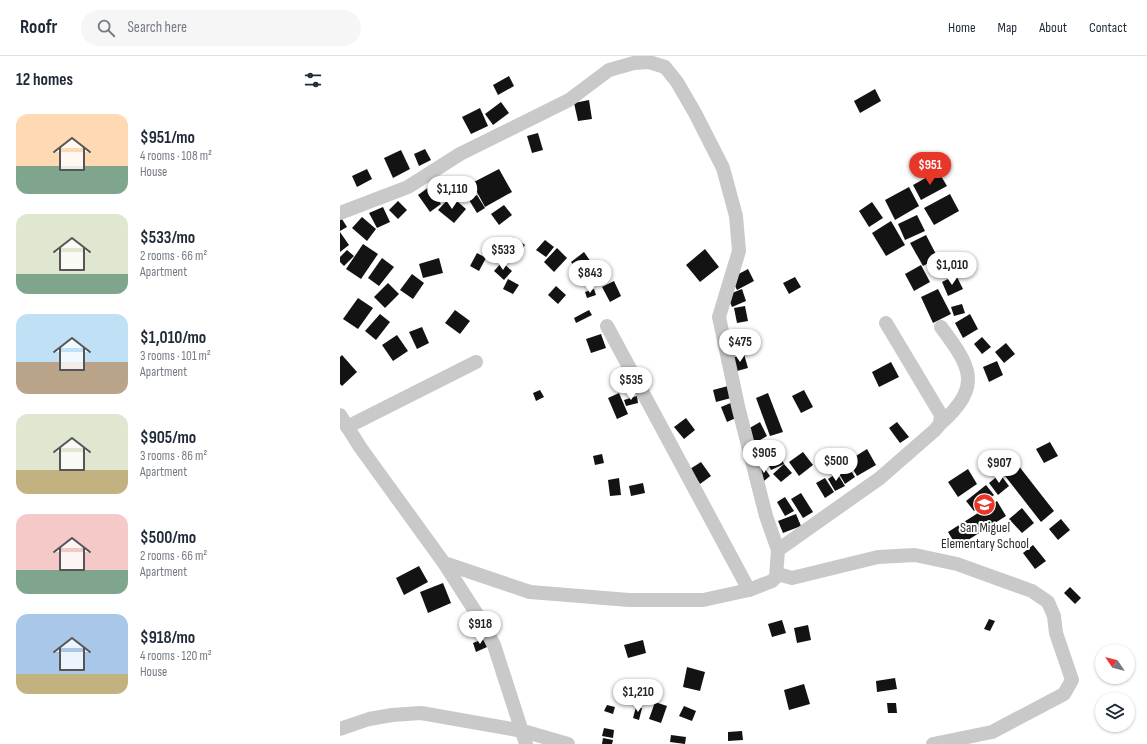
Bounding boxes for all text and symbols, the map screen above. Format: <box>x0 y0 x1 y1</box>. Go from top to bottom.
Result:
search box <box>81 10 361 46</box>
text: Roofr <box>20 16 57 39</box>
icon: search <box>95 17 117 39</box>
text: Search here <box>127 18 187 37</box>
text: Home <box>948 19 976 36</box>
text: Map <box>998 19 1017 36</box>
text: About <box>1039 19 1067 36</box>
text: Contact <box>1089 19 1127 36</box>
icon: filters <box>302 69 324 91</box>
text: 12 homes <box>16 70 73 90</box>
text: $951/mo <box>140 128 195 148</box>
icon: home <box>48 130 96 178</box>
text: 4 rooms · 108 m² <box>140 148 212 164</box>
pin: $951 <box>906 152 954 186</box>
text: $951 <box>918 157 942 173</box>
text: House <box>140 164 167 180</box>
pin: $1,110 <box>419 176 485 210</box>
text: $1,110 <box>436 181 468 197</box>
text: $533/mo <box>140 228 195 248</box>
icon: home <box>48 230 96 278</box>
pin: $533 <box>479 237 527 271</box>
text: $533 <box>491 242 515 258</box>
text: 2 rooms · 66 m² <box>140 248 207 264</box>
pin: $1,010 <box>919 252 985 286</box>
text: $1,010 <box>936 257 968 273</box>
pin: $843 <box>566 260 614 294</box>
text: Apartment <box>140 264 187 280</box>
text: $843 <box>578 265 602 281</box>
text: $1,010/mo <box>140 328 206 348</box>
pin: $475 <box>716 329 764 363</box>
icon: home <box>48 330 96 378</box>
text: $475 <box>728 334 752 350</box>
text: 3 rooms · 101 m² <box>140 348 211 364</box>
text: Apartment <box>140 364 187 380</box>
pin: $535 <box>607 367 655 401</box>
text: $535 <box>619 372 643 388</box>
text: $905/mo <box>140 428 196 448</box>
icon: home <box>48 430 96 478</box>
pin: $905 <box>740 440 788 474</box>
text: $905 <box>752 445 776 461</box>
text: 3 rooms · 86 m² <box>140 448 207 464</box>
pin: $500 <box>812 448 860 482</box>
pin: $907 <box>975 450 1023 484</box>
text: $500 <box>824 453 848 469</box>
text: $907 <box>987 455 1011 471</box>
text: Apartment <box>140 464 187 480</box>
school or university icon: San Miguel Elementary School <box>972 492 998 518</box>
place label: San Miguel Elementary School <box>941 519 1029 552</box>
text: $500/mo <box>140 528 196 548</box>
icon: home <box>48 530 96 578</box>
text: 2 rooms · 66 m² <box>140 548 207 564</box>
text: Apartment <box>140 564 187 580</box>
pin: $918 <box>456 611 504 645</box>
text: $918 <box>468 616 492 632</box>
text: $918/mo <box>140 628 195 648</box>
icon: home <box>48 630 96 678</box>
north arrow <box>1095 644 1135 684</box>
map controls <box>1095 644 1135 732</box>
text: 4 rooms · 120 m² <box>140 648 212 664</box>
text: House <box>140 664 167 680</box>
pin: $1,210 <box>605 679 671 713</box>
text: $1,210 <box>622 684 654 700</box>
button: layers <box>1095 692 1135 732</box>

